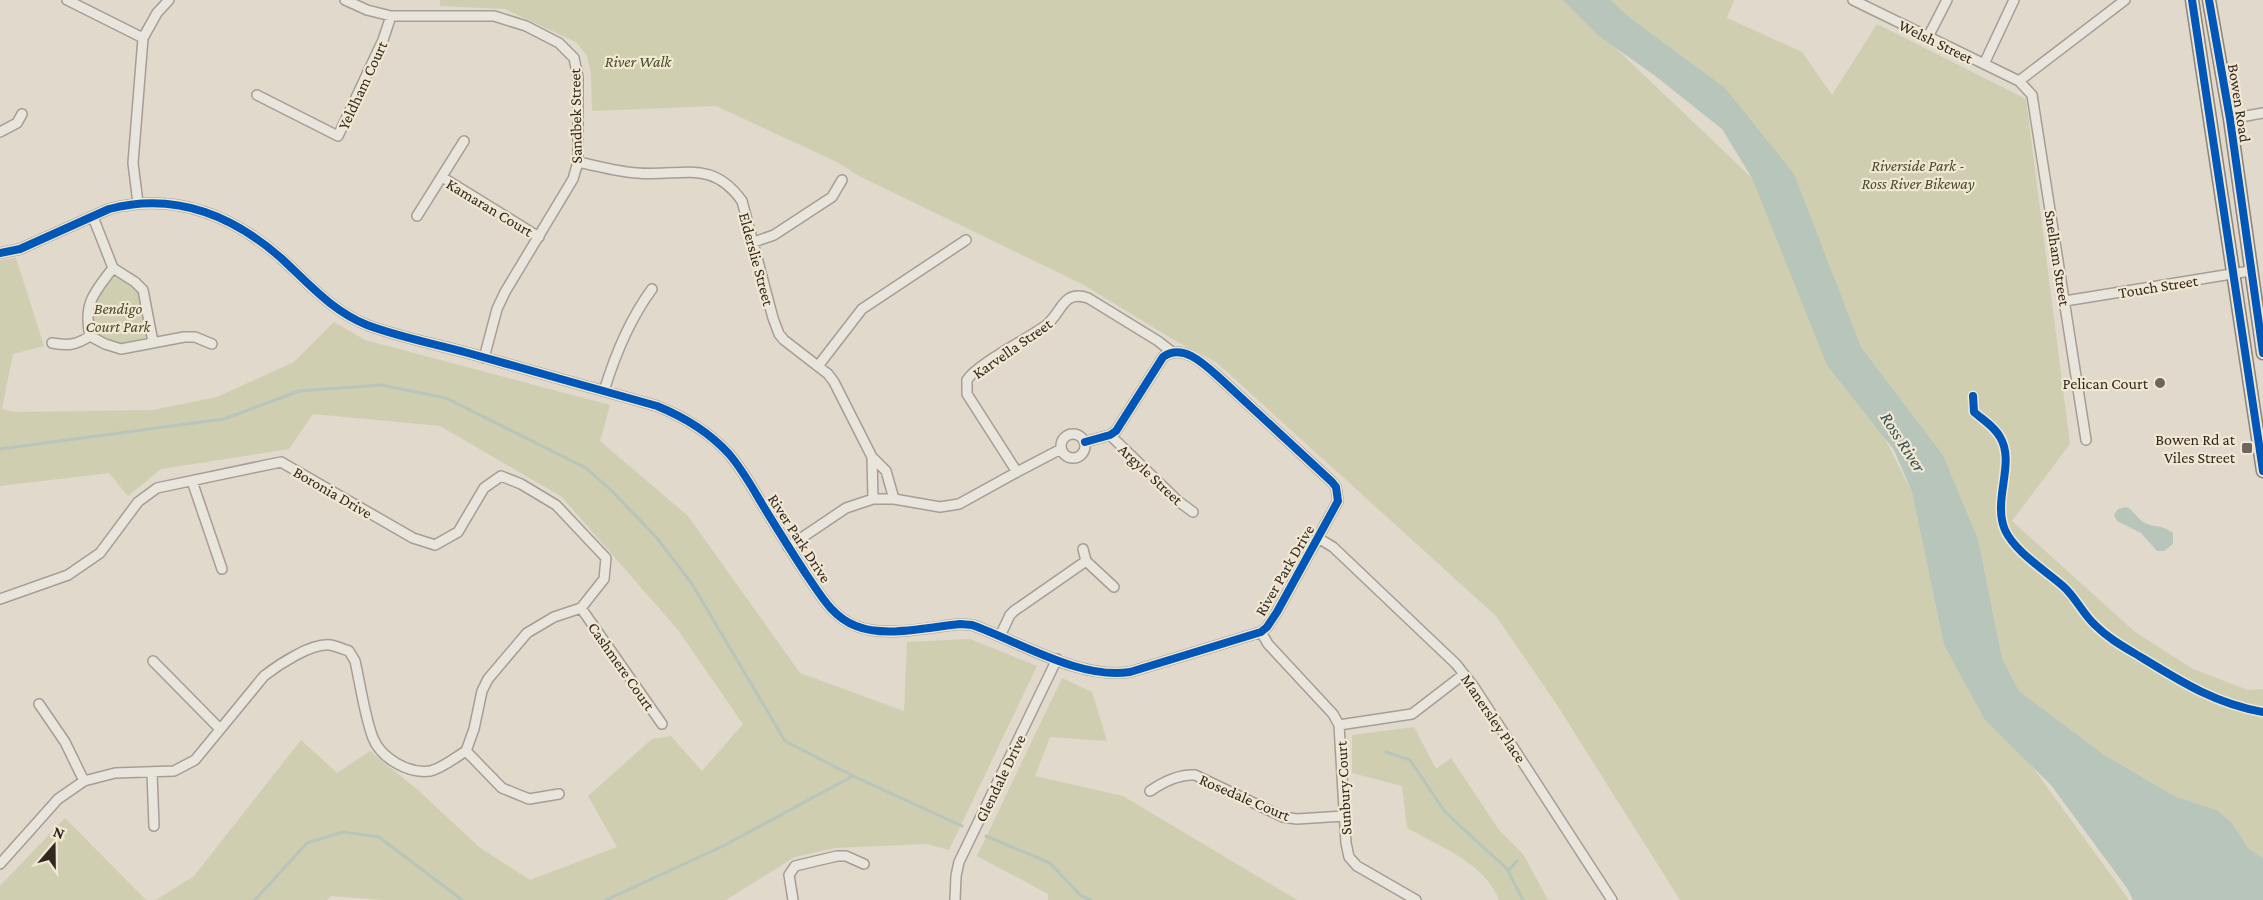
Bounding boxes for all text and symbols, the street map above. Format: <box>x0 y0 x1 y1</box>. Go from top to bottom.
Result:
street label: Welsh Street <box>1896 16 1976 67</box>
street label: Yeldham Court <box>335 38 391 132</box>
park label: River Walk <box>605 53 672 70</box>
street label: Bowen Road <box>2225 63 2254 144</box>
street label: Sandbek Street <box>566 68 585 164</box>
park label: Riverside Park - Ross River Bikeway <box>1861 157 1975 193</box>
street label: Kamaran Court <box>443 175 537 240</box>
street label: Snelham Street <box>2042 209 2074 308</box>
street label: Elderslie Street <box>736 211 777 308</box>
street label: Touch Street <box>2117 272 2200 301</box>
park label: Bendigo Court Park <box>85 300 152 335</box>
street label: Karvella Street <box>969 314 1056 382</box>
place label: Pelican Court <box>2062 375 2149 392</box>
marker: Pelican Court <box>2153 376 2167 390</box>
water label: Ross River <box>1876 408 1930 476</box>
place label: Bowen Rd at Viles Street <box>2155 431 2236 466</box>
street label: Argyle Street <box>1114 440 1187 510</box>
marker: Bowen Rd at Viles Street <box>2240 441 2254 455</box>
street label: Boronia Drive <box>290 463 375 522</box>
street label: River Park Drive <box>765 491 835 586</box>
street label: River Park Drive <box>1252 522 1317 619</box>
street label: Cashmere Court <box>585 619 659 714</box>
street label: Manersley Place <box>1457 671 1529 766</box>
street label: Glendale Drive <box>972 732 1029 825</box>
street label: Sunbury Court <box>1333 740 1355 835</box>
street label: Rosedale Court <box>1197 771 1293 824</box>
north arrow <box>24 816 84 876</box>
text: N <box>51 823 67 842</box>

